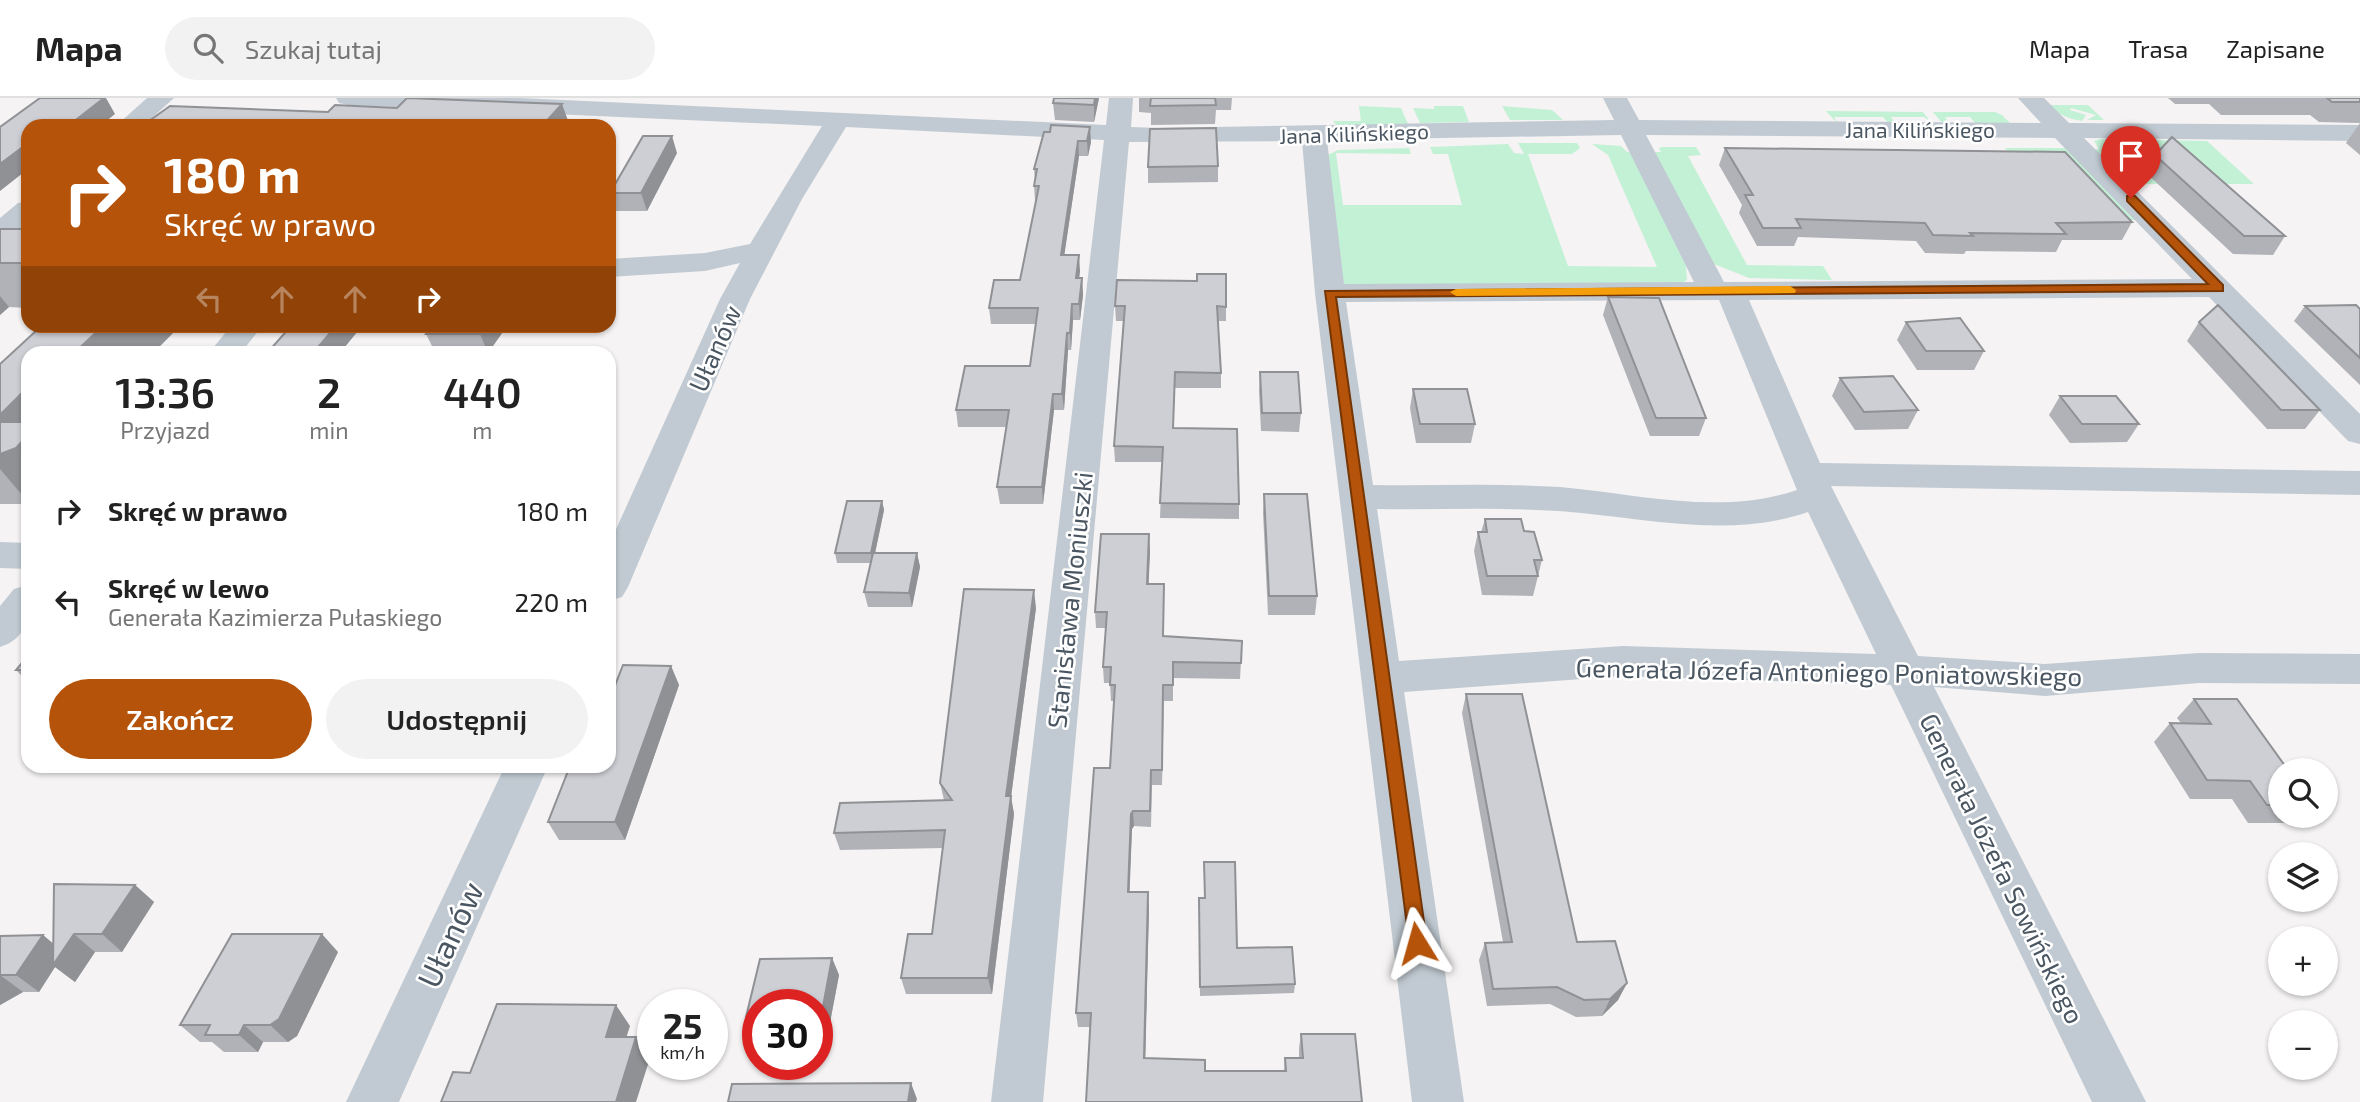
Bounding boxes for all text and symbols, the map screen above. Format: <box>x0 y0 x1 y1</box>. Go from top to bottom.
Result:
search box <box>165 17 655 80</box>
text: Mapa <box>35 28 123 68</box>
icon: search <box>189 29 227 67</box>
text: Szukaj tutaj <box>245 33 382 64</box>
text: Mapa <box>2029 34 2090 63</box>
text: Trasa <box>2128 34 2188 63</box>
text: Zapisane <box>2226 34 2325 63</box>
street label: Jana Kilińskiego <box>1845 117 1995 142</box>
street label: Jana Kilińskiego <box>1279 118 1429 148</box>
pin <box>2101 126 2161 198</box>
icon: arrive <box>2112 137 2150 175</box>
text: 180 m <box>164 144 300 203</box>
icon: right <box>49 147 140 238</box>
text: Skręć w prawo <box>164 204 376 242</box>
icon: left <box>190 280 228 318</box>
icon: ahead <box>263 280 301 318</box>
icon: ahead <box>336 280 374 318</box>
icon: right <box>409 280 447 318</box>
street label: Ułanów <box>681 300 747 396</box>
text: 13:36 <box>115 366 215 416</box>
text: 2 <box>317 366 341 416</box>
text: 440 <box>443 366 522 416</box>
text: Przyjazd <box>120 416 210 444</box>
text: min <box>309 416 349 444</box>
text: m <box>472 416 492 444</box>
street label: Stanisława Moniuszki <box>1040 470 1098 730</box>
icon: right <box>49 492 87 530</box>
text: Skręć w prawo <box>108 495 288 526</box>
text: 180 m <box>518 495 588 526</box>
text: Skręć w lewo <box>108 572 269 603</box>
icon: left <box>49 583 87 621</box>
text: 220 m <box>515 586 588 617</box>
text: Generała Kazimierza Pułaskiego <box>108 603 442 631</box>
street label: Generała Józefa Antoniego Poniatowskiego <box>1576 651 2082 691</box>
button: Zakończ <box>49 679 312 759</box>
button: Udostępnij <box>326 679 588 759</box>
street label: Generała Józefa Sowińskiego <box>1914 708 2092 1028</box>
map controls <box>2268 758 2338 1080</box>
button: search <box>2268 758 2338 828</box>
button: layers <box>2268 842 2338 912</box>
street label: Ułanów <box>408 875 490 993</box>
position arrow <box>1380 906 1454 980</box>
button: + <box>2268 926 2338 996</box>
speed limit sign: 30 <box>742 989 833 1080</box>
text: 25 <box>663 1004 702 1046</box>
button: − <box>2268 1010 2338 1080</box>
text: km/h <box>660 1041 705 1063</box>

